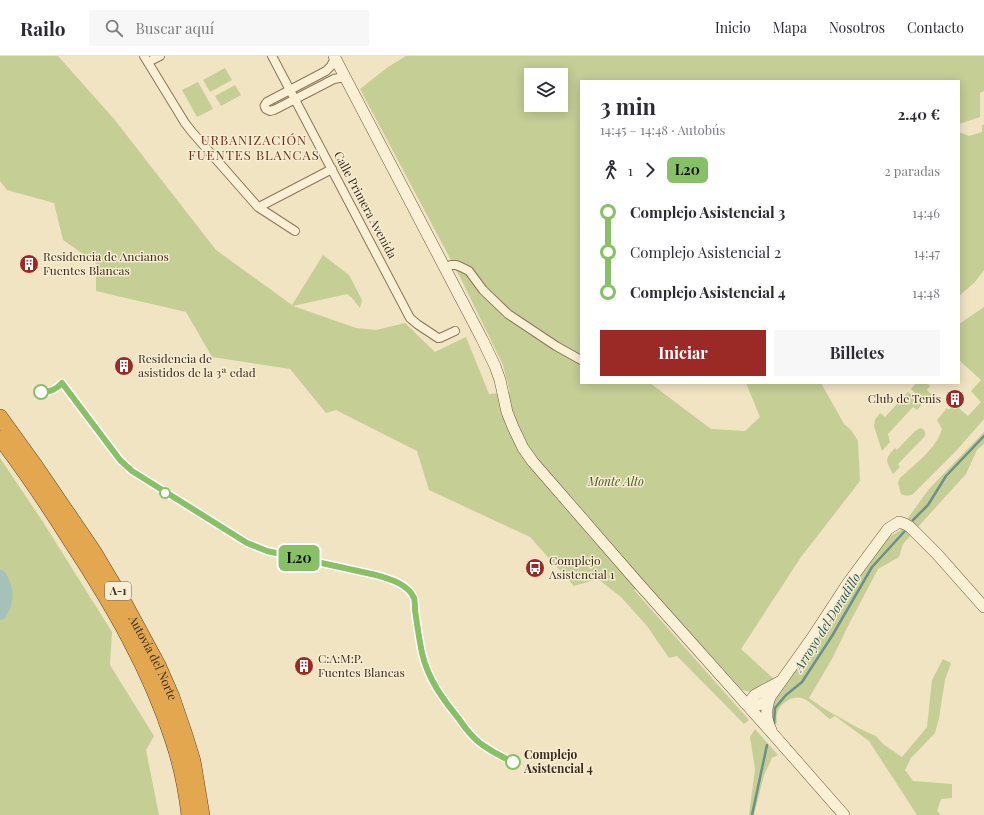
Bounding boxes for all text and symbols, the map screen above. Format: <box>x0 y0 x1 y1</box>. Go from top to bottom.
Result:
search box <box>89 10 369 46</box>
text: Railo <box>20 15 65 41</box>
icon: search <box>103 17 125 39</box>
text: Buscar aquí <box>135 18 214 38</box>
text: Inicio <box>715 18 751 37</box>
text: Mapa <box>773 18 807 37</box>
text: Nosotros <box>829 18 885 37</box>
text: Contacto <box>907 18 964 37</box>
map controls <box>524 68 568 112</box>
button: layers <box>524 68 568 112</box>
text: 3 min <box>600 91 656 121</box>
text: 2.40 € <box>897 104 940 124</box>
text: 14:45 – 14:48 · Autobús <box>600 121 725 138</box>
district label: URBANIZACIÓN FUENTES BLANCAS <box>188 131 320 163</box>
street label: Calle Primera Avenida <box>331 148 401 261</box>
icon: walk <box>600 159 622 181</box>
icon: forward <box>639 159 661 181</box>
text: L20 <box>675 160 700 179</box>
text: 1 <box>628 162 633 179</box>
text: 2 paradas <box>884 162 940 179</box>
text: Complejo Asistencial 3 <box>630 202 785 222</box>
text: 14:46 <box>912 204 940 221</box>
text: Complejo Asistencial 2 <box>630 242 781 262</box>
text: 14:47 <box>914 244 940 261</box>
place label: Residencia de Ancianos Fuentes Blancas <box>43 248 169 278</box>
building icon: Residencia de Ancianos Fuentes Blancas <box>18 253 40 275</box>
text: Complejo Asistencial 4 <box>630 282 786 302</box>
text: 14:48 <box>912 284 940 301</box>
button: Iniciar <box>600 330 766 376</box>
button: Billetes <box>774 330 940 376</box>
place label: Residencia de asistidos de la 3ª edad <box>138 350 256 380</box>
building icon: Residencia de asistidos de la 3ª edad <box>113 355 135 377</box>
unlabelled marker <box>33 384 49 400</box>
building icon: Club de Tenis <box>944 388 966 410</box>
place label: Club de Tenis <box>868 390 941 406</box>
park label: Monte Alto <box>587 473 644 489</box>
unlabelled marker <box>159 487 171 499</box>
line badge: L20 <box>276 545 322 571</box>
text: L20 <box>287 548 311 567</box>
place label: Complejo Asistencial 1 <box>548 552 615 582</box>
bus stop icon: Complejo Asistencial 1 <box>524 557 546 579</box>
water label: Arroyo del Doradillo <box>788 569 864 676</box>
road number: A-1 <box>105 582 131 600</box>
street label: Autovía del Norte <box>125 611 182 702</box>
place label: C:A:M:P. Fuentes Blancas <box>318 650 405 680</box>
building icon: C:A:M:P. Fuentes Blancas <box>293 655 315 677</box>
place label: Complejo Asistencial 4 <box>523 746 593 776</box>
marker: Complejo Asistencial 4 <box>505 754 521 770</box>

